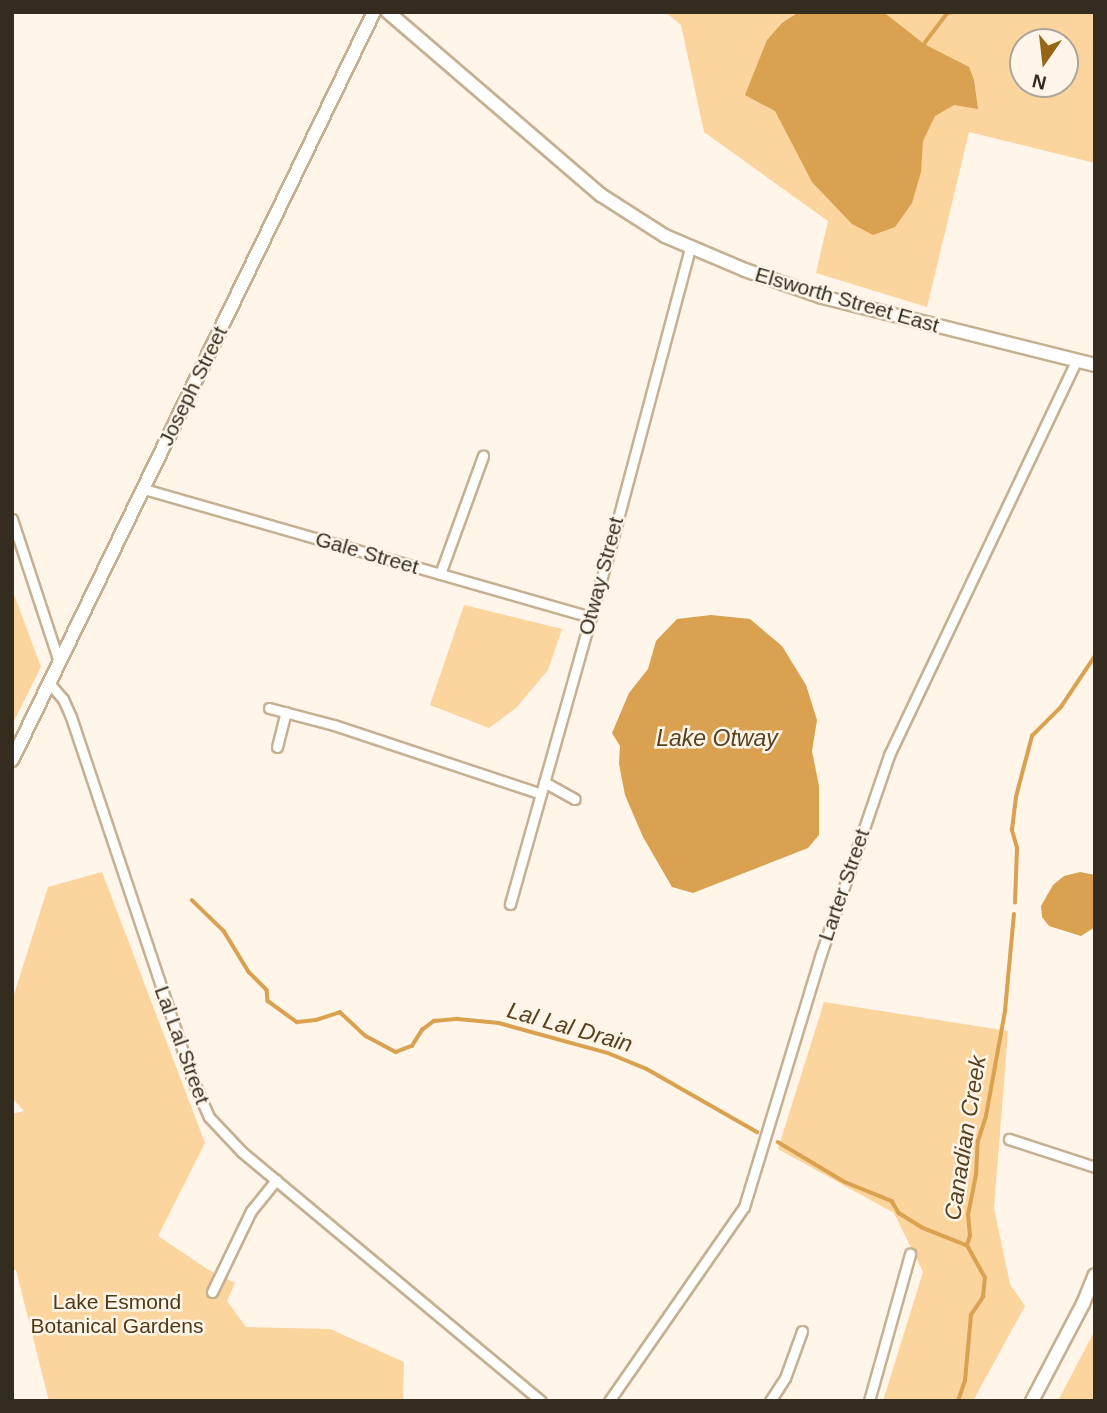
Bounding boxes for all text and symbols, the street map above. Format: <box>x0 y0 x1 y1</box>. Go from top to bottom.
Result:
north arrow <box>1009 28 1079 98</box>
text: N <box>1030 70 1048 94</box>
street label: Elsworth Street East <box>752 262 942 338</box>
street label: Joseph Street <box>153 322 233 450</box>
street label: Otway Street <box>573 514 629 638</box>
street label: Gale Street <box>312 526 422 580</box>
water label: Lake Otway <box>656 724 778 752</box>
street label: Larter Street <box>813 826 875 944</box>
street label: Lal Lal Street <box>149 983 215 1107</box>
water label: Lal Lal Drain <box>504 996 636 1058</box>
water label: Canadian Creek <box>938 1054 992 1222</box>
park label: Lake Esmond Botanical Gardens <box>31 1289 203 1339</box>

